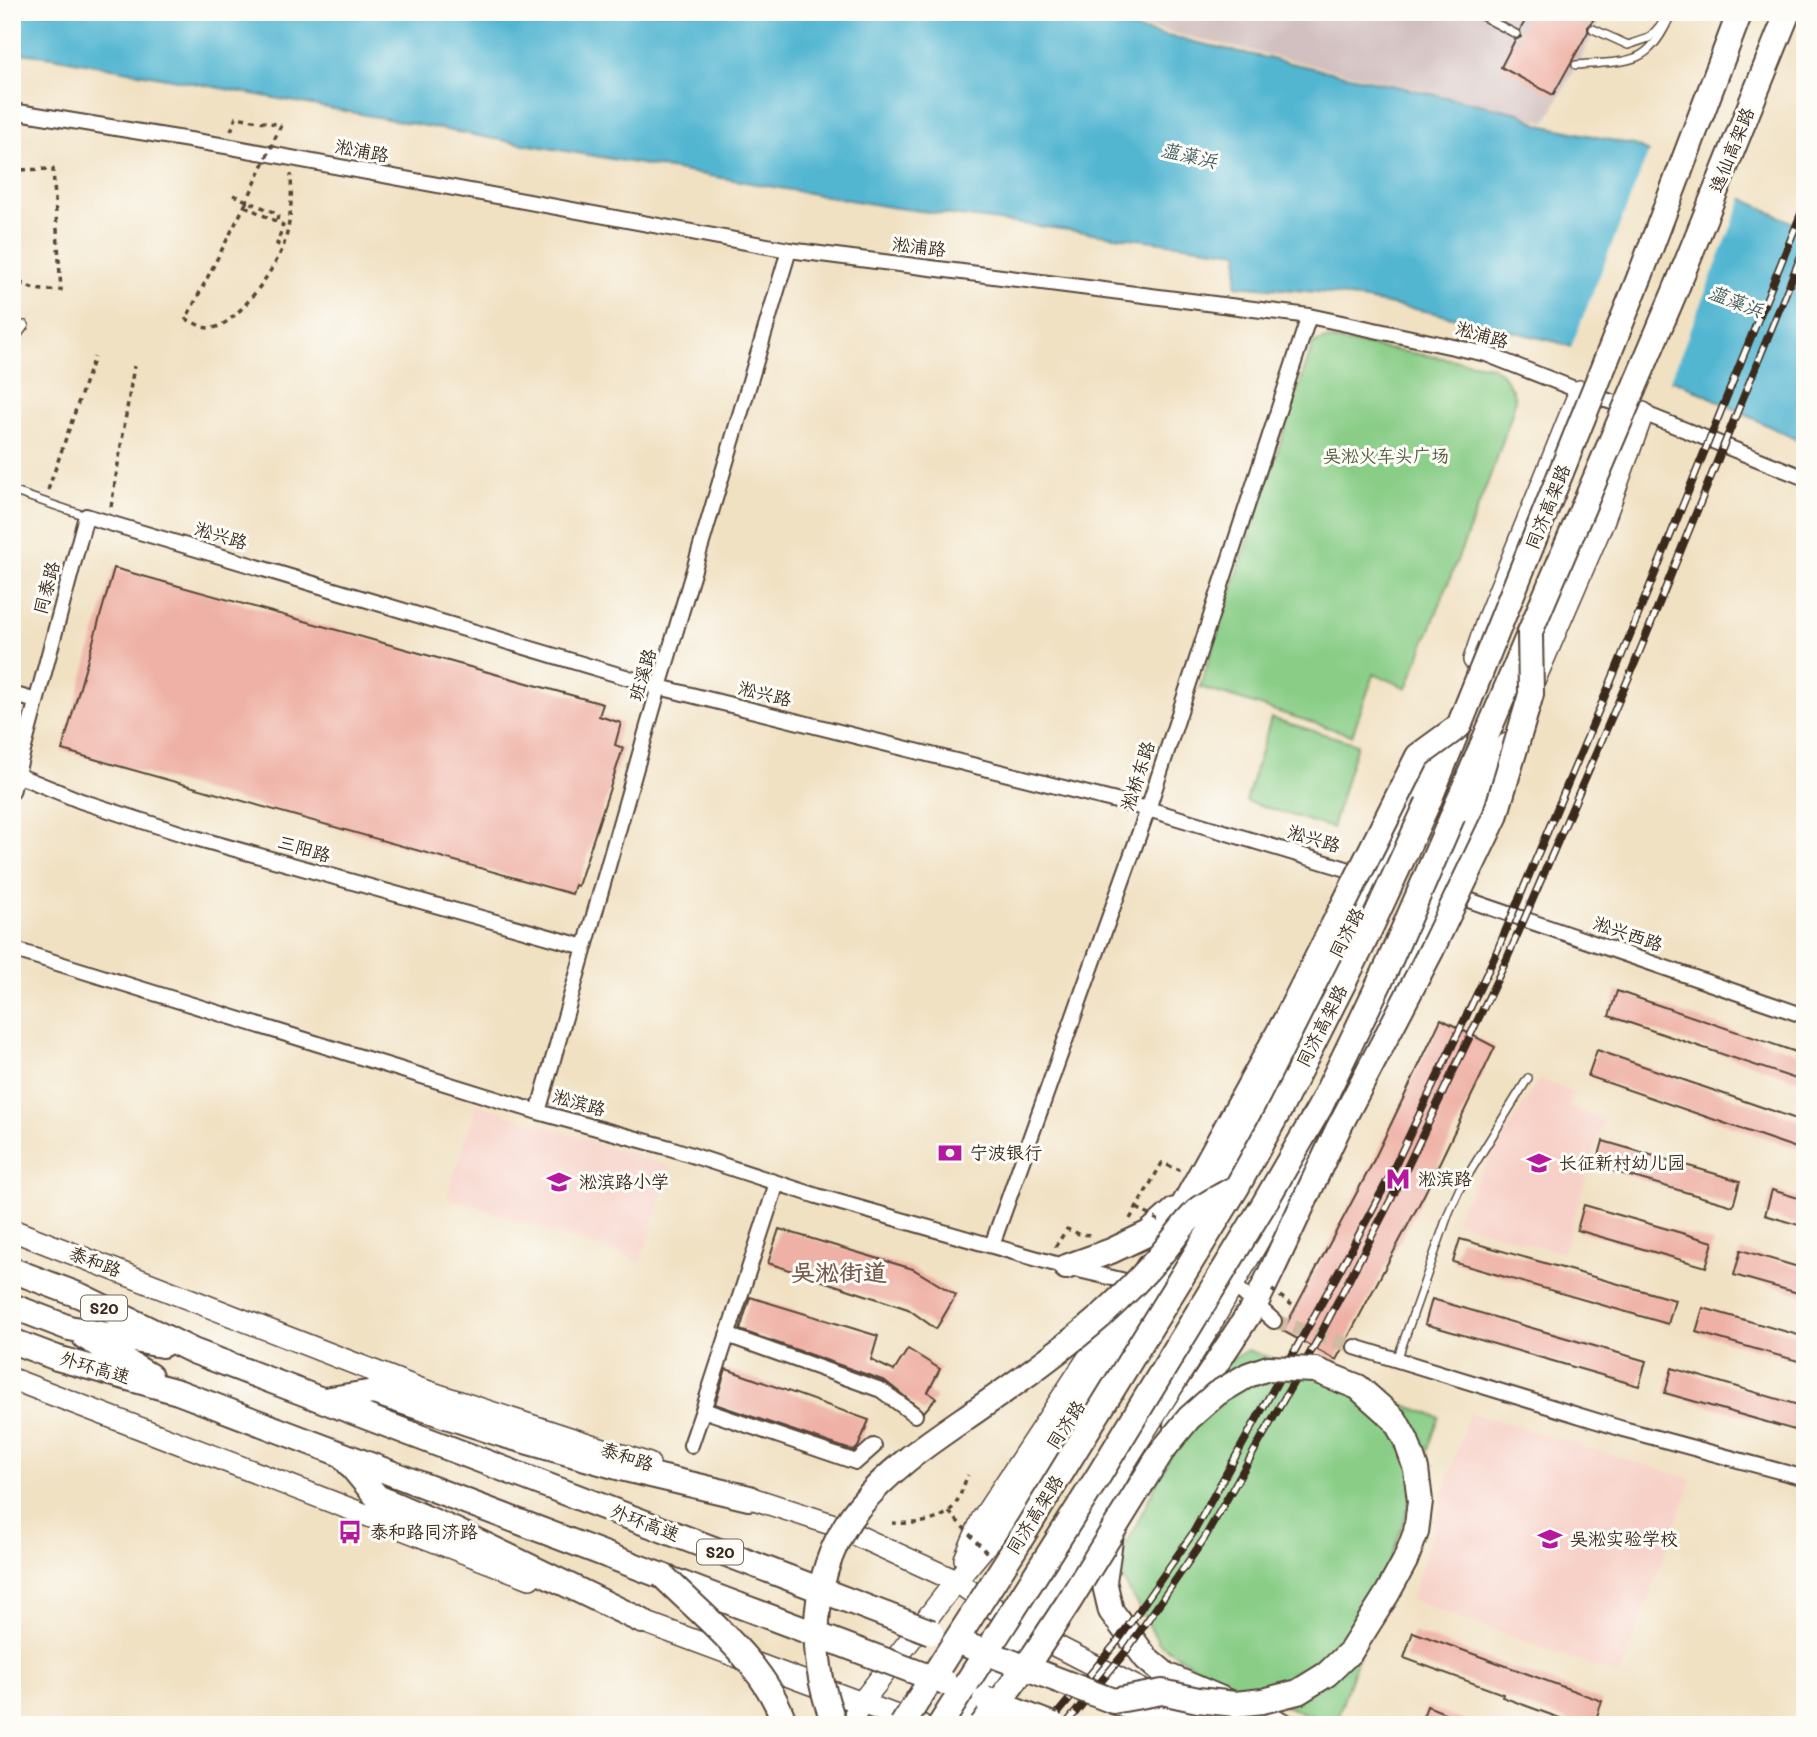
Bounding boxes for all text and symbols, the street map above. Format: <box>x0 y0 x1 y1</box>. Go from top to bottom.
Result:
street label: 逸仙高架路 <box>1703 103 1759 196</box>
street label: 淞浦路 <box>333 133 391 167</box>
water label: 蕰藻浜 <box>1159 136 1221 173</box>
street label: 淞浦路 <box>891 231 947 261</box>
water label: 蕰藻浜 <box>1705 279 1768 323</box>
street label: 淞浦路 <box>1453 315 1512 353</box>
park label: 吴淞火车头广场 <box>1323 443 1449 467</box>
street label: 同济高架路 <box>1519 460 1575 553</box>
street label: 淞兴路 <box>192 516 251 554</box>
street label: 同泰路 <box>27 559 65 617</box>
street label: 班溪路 <box>623 645 661 704</box>
street label: 淞兴路 <box>736 675 794 711</box>
street label: 淞桥东路 <box>1115 738 1160 814</box>
street label: 淞兴路 <box>1285 819 1344 857</box>
street label: 三阳路 <box>275 829 334 867</box>
street label: 同济路 <box>1323 903 1369 962</box>
street label: 淞兴西路 <box>1590 910 1666 956</box>
street label: 同济高架路 <box>1290 980 1352 1071</box>
street label: 淞滨路 <box>550 1083 609 1121</box>
bank icon: 宁波银行 <box>936 1139 964 1167</box>
place label: 宁波银行 <box>970 1140 1042 1164</box>
school or university icon: 长征新村幼儿园 <box>1525 1149 1553 1177</box>
place label: 长征新村幼儿园 <box>1559 1150 1685 1174</box>
metro station icon: 淞滨路 <box>1384 1165 1412 1193</box>
place label: 淞滨路 <box>1418 1166 1472 1190</box>
school or university icon: 淞滨路小学 <box>545 1168 573 1196</box>
place label: 淞滨路小学 <box>579 1169 669 1193</box>
street label: 泰和路 <box>66 1240 125 1282</box>
district label: 吴淞街道 <box>791 1256 887 1287</box>
road number: S20 <box>81 1296 127 1320</box>
street label: 外环高速 <box>57 1346 133 1388</box>
street label: 同济路 <box>1040 1395 1090 1454</box>
street label: 泰和路 <box>598 1436 657 1476</box>
street label: 同济高架路 <box>1000 1470 1068 1559</box>
street label: 外环高速 <box>607 1498 683 1546</box>
bus stop icon: 泰和路同济路 <box>336 1518 364 1546</box>
place label: 泰和路同济路 <box>370 1519 478 1543</box>
school or university icon: 吴淞实验学校 <box>1536 1525 1564 1553</box>
place label: 吴淞实验学校 <box>1570 1526 1678 1550</box>
road number: S20 <box>697 1540 743 1564</box>

